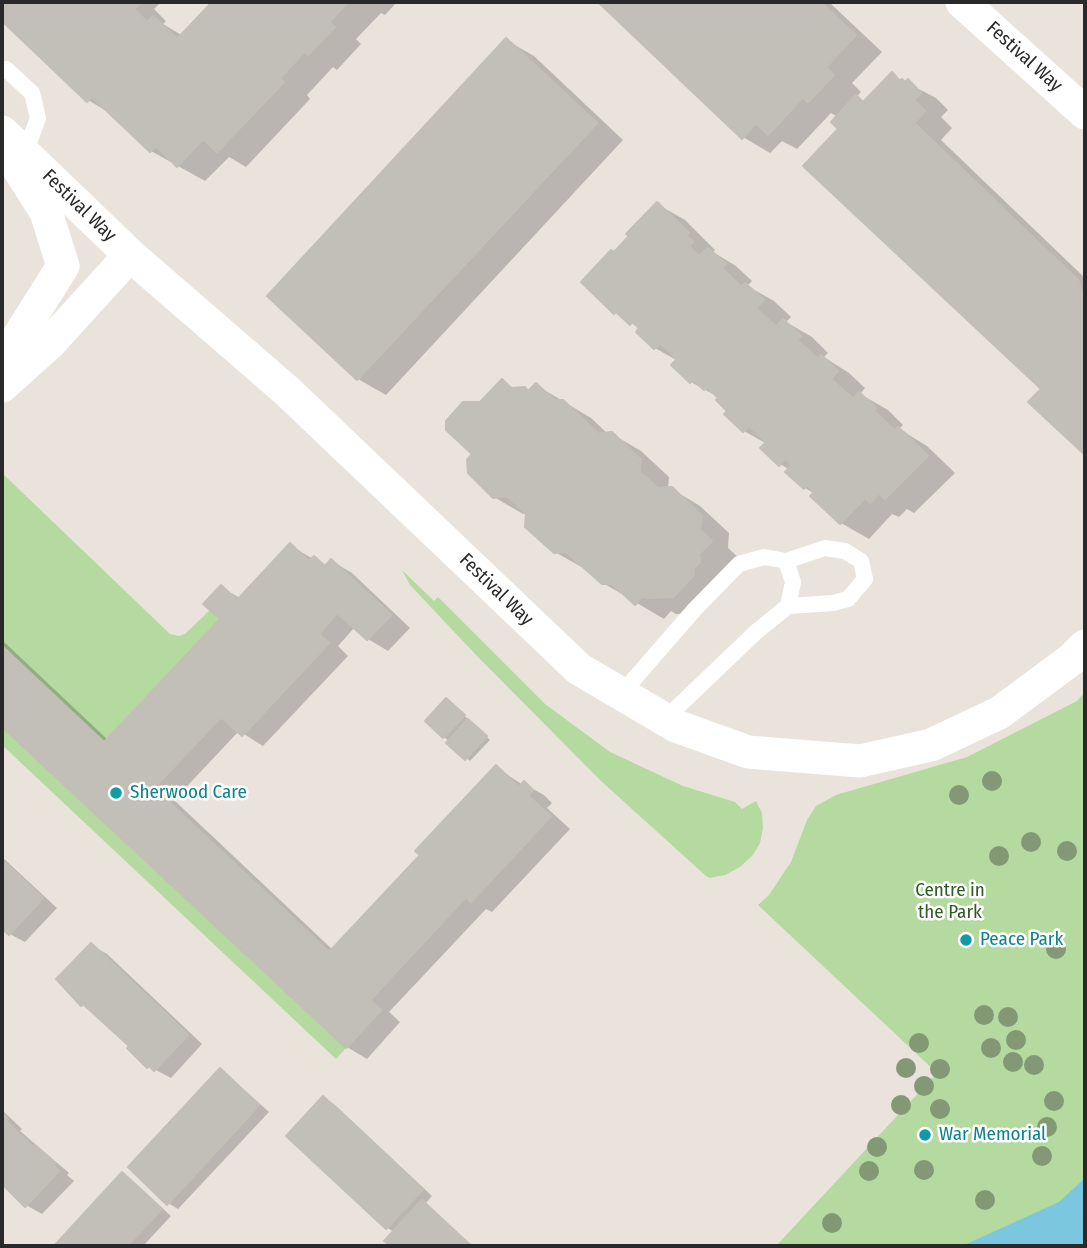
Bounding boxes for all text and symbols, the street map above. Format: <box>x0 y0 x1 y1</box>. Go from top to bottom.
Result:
street label: Festival Way <box>981 17 1067 97</box>
street label: Festival Way <box>37 165 121 247</box>
street label: Festival Way <box>454 549 538 631</box>
place label: Sherwood Care <box>130 782 247 804</box>
marker: Sherwood Care <box>108 785 124 801</box>
park label: Centre in the Park <box>915 880 985 924</box>
place label: Peace Park <box>980 929 1063 951</box>
marker: Peace Park <box>958 932 974 948</box>
place label: War Memorial <box>939 1124 1046 1146</box>
marker: War Memorial <box>917 1127 933 1143</box>

